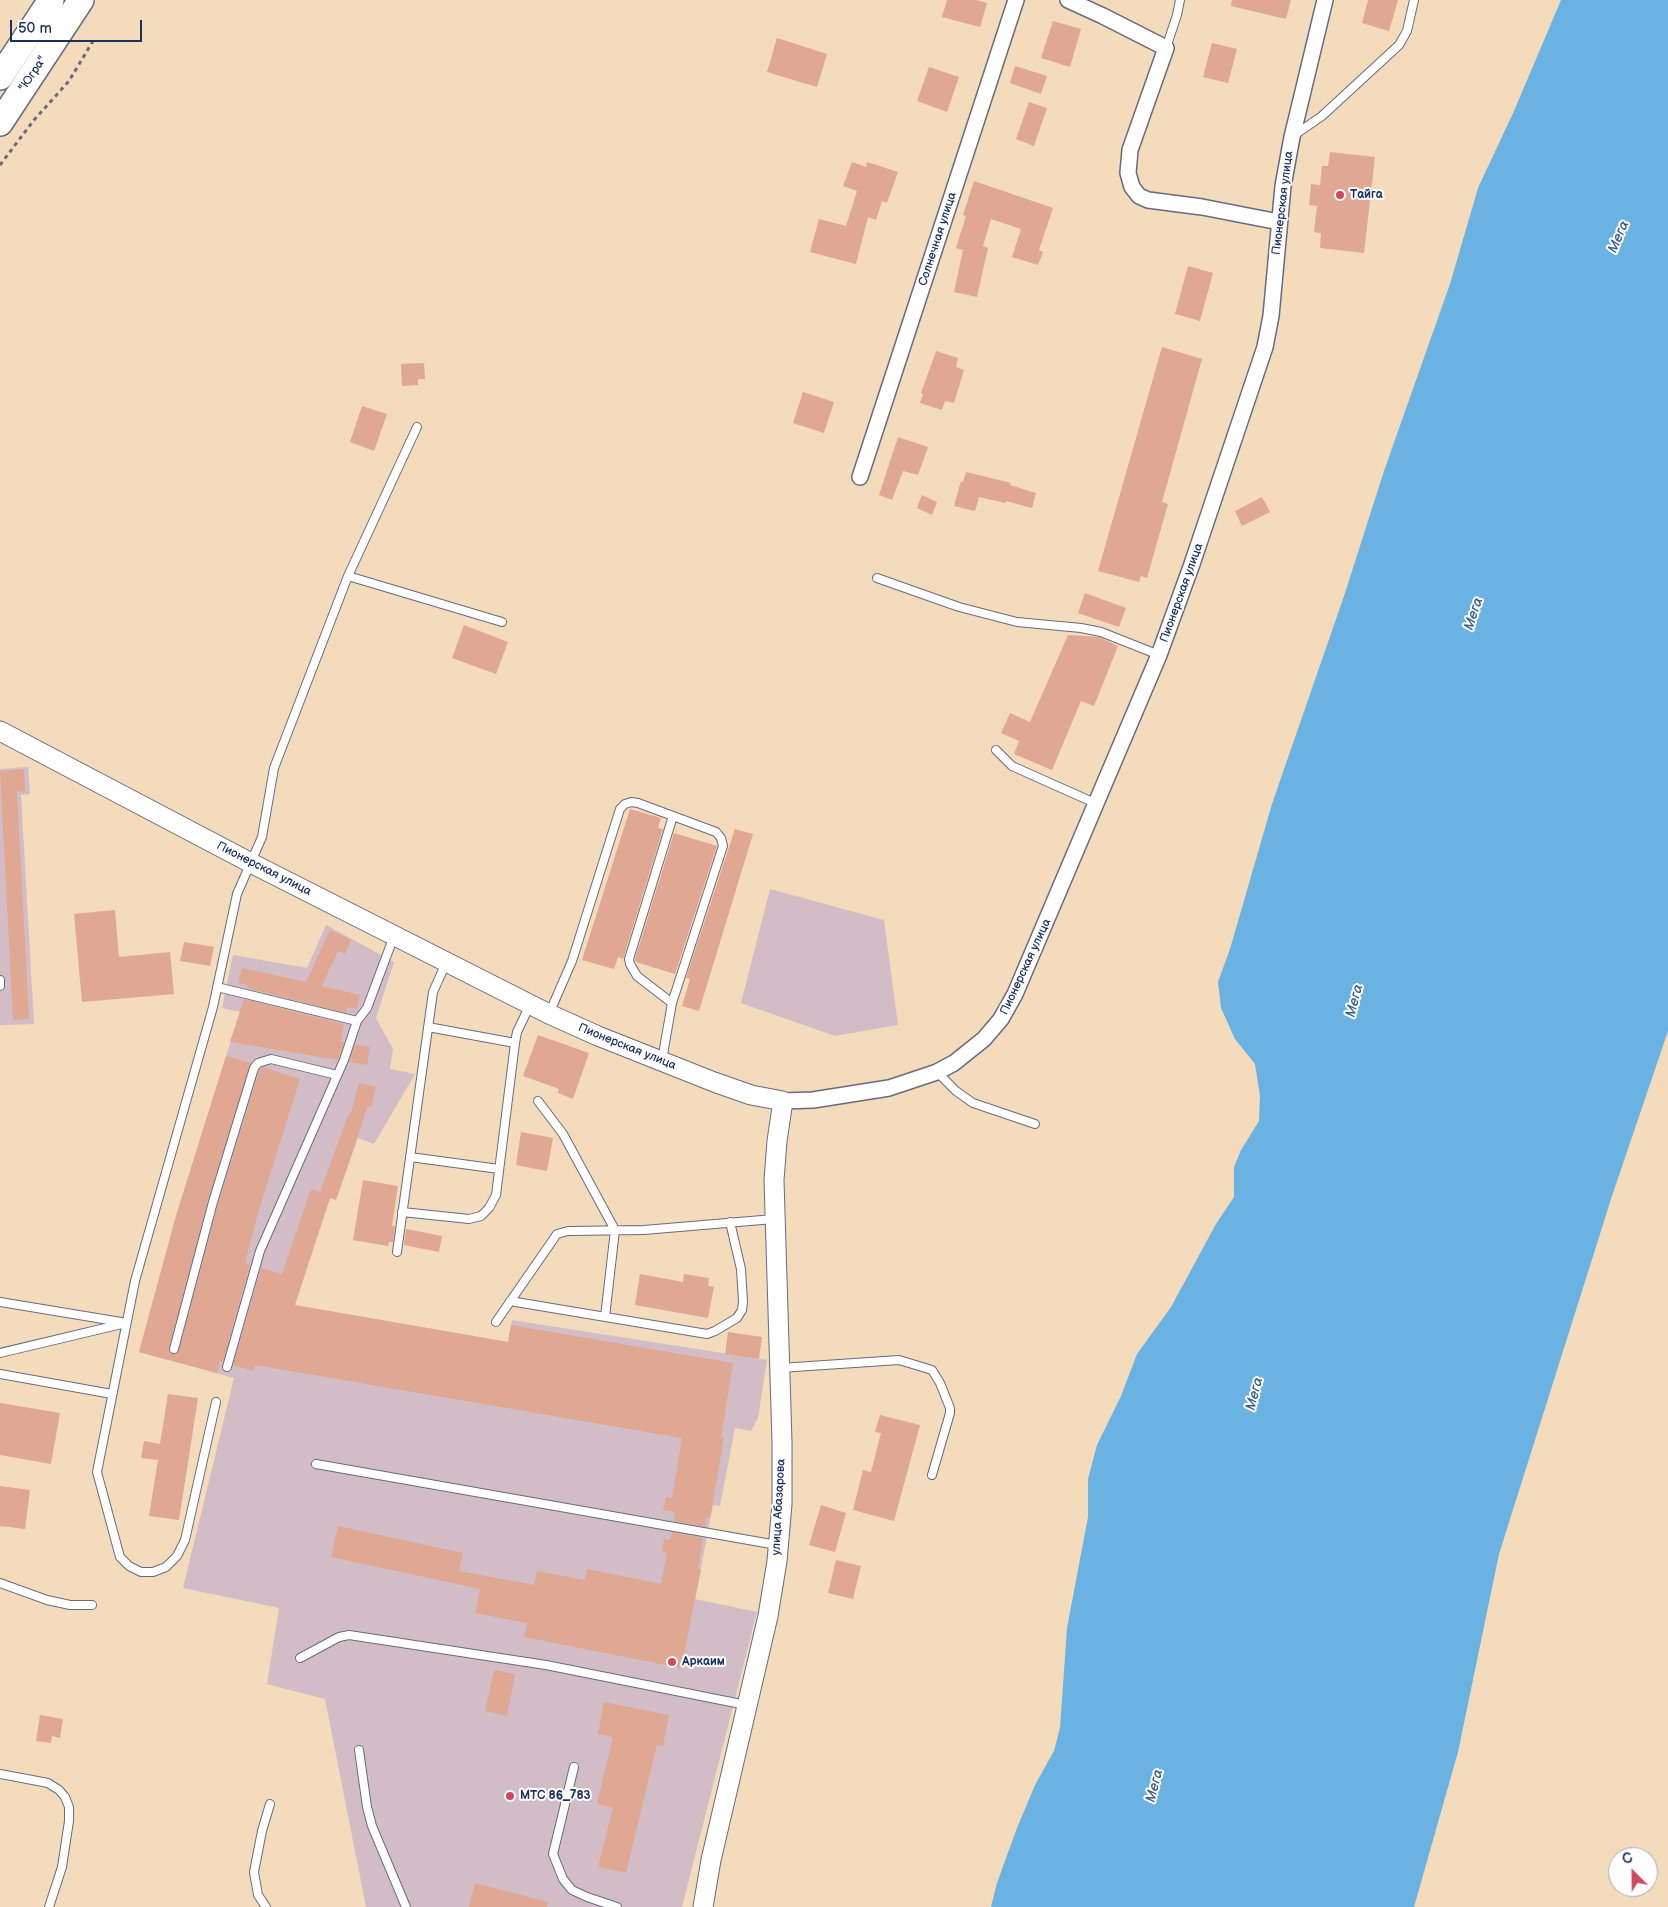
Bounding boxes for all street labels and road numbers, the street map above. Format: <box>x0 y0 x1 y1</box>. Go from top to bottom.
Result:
street label: "Югра" <box>16 54 50 94</box>
street label: Пионерская улица <box>1269 150 1297 256</box>
street label: Солнечная улица <box>916 190 960 288</box>
street label: Пионерская улица <box>1157 541 1207 645</box>
street label: Пионерская улица <box>214 839 314 899</box>
street label: Пионерская улица <box>997 917 1055 1017</box>
street label: Пионерская улица <box>576 1021 678 1073</box>
street label: улица Абазарова <box>769 1458 789 1556</box>

